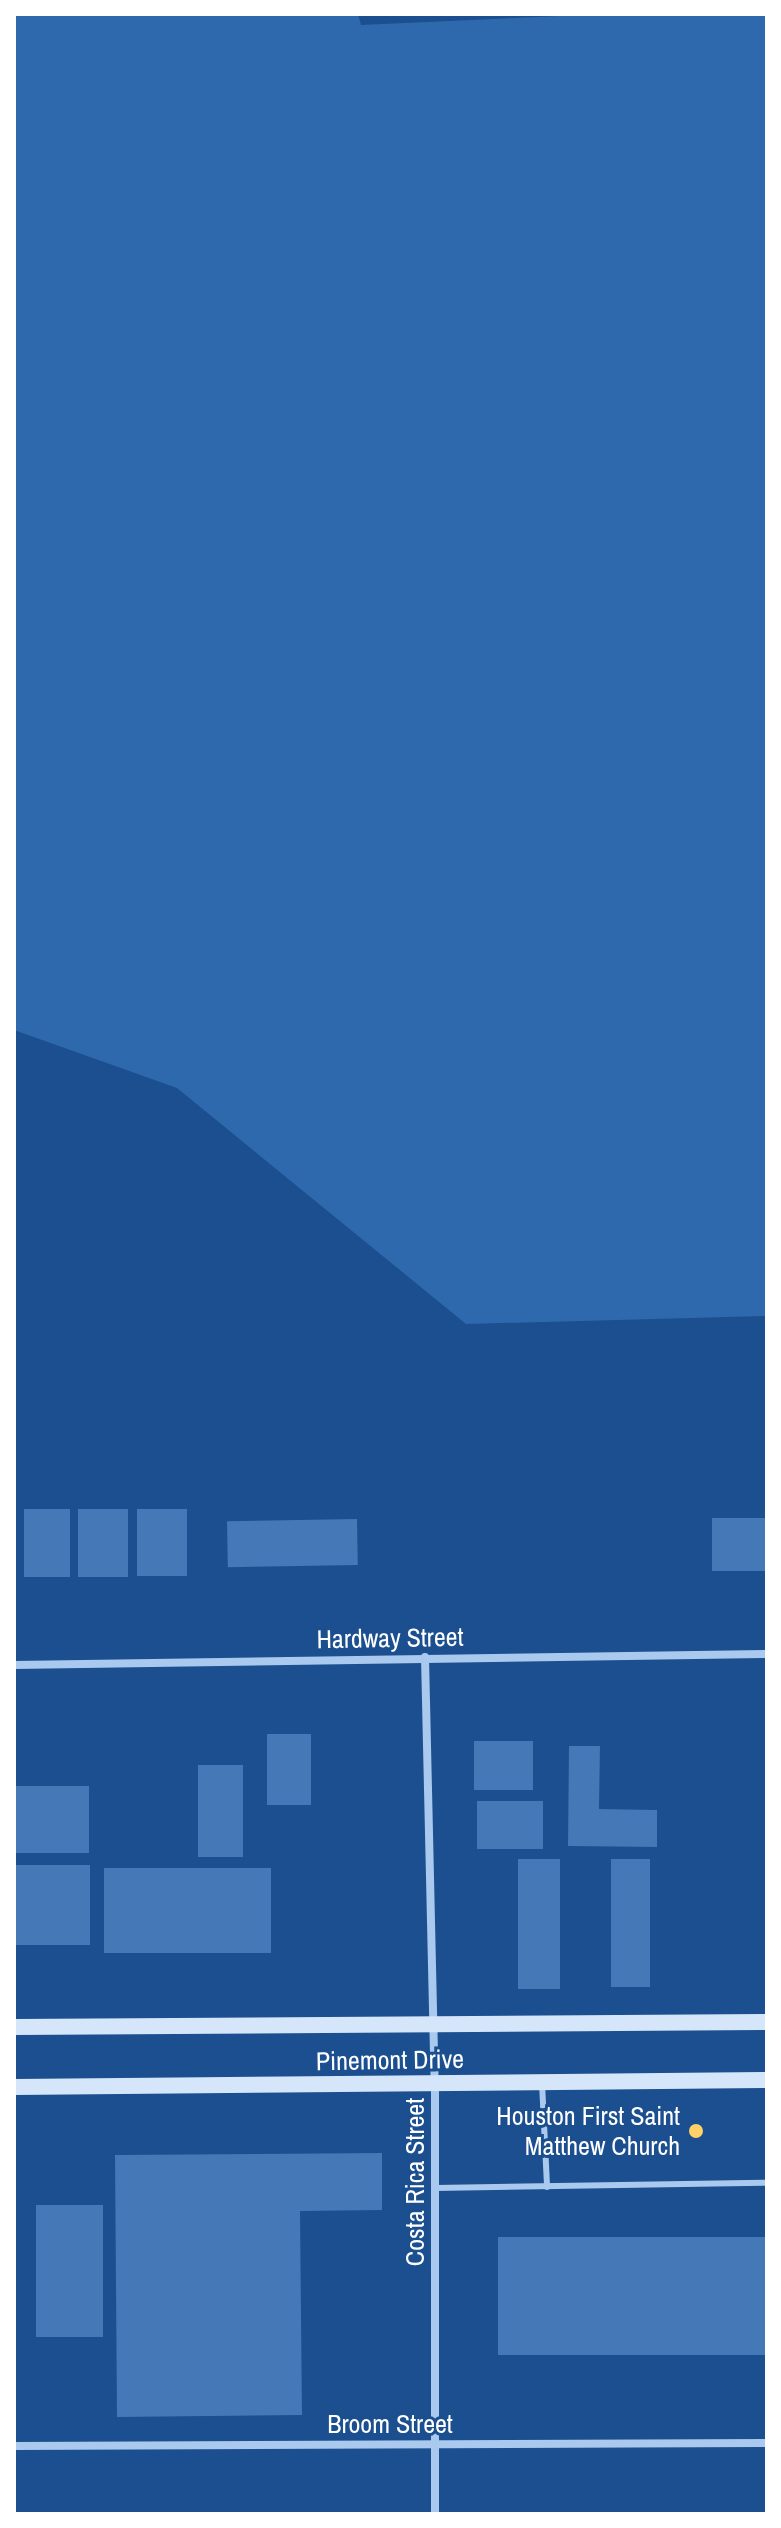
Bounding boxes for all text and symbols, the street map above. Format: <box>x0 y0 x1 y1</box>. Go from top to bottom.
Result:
street label: Hardway Street <box>316 1621 464 1655</box>
street label: Pinemont Drive <box>316 2043 464 2077</box>
street label: Costa Rica Street <box>399 2098 431 2266</box>
place label: Houston First Saint Matthew Church <box>496 2100 680 2162</box>
marker: Houston First Saint Matthew Church <box>687 2122 705 2140</box>
street label: Broom Street <box>327 2408 453 2440</box>

